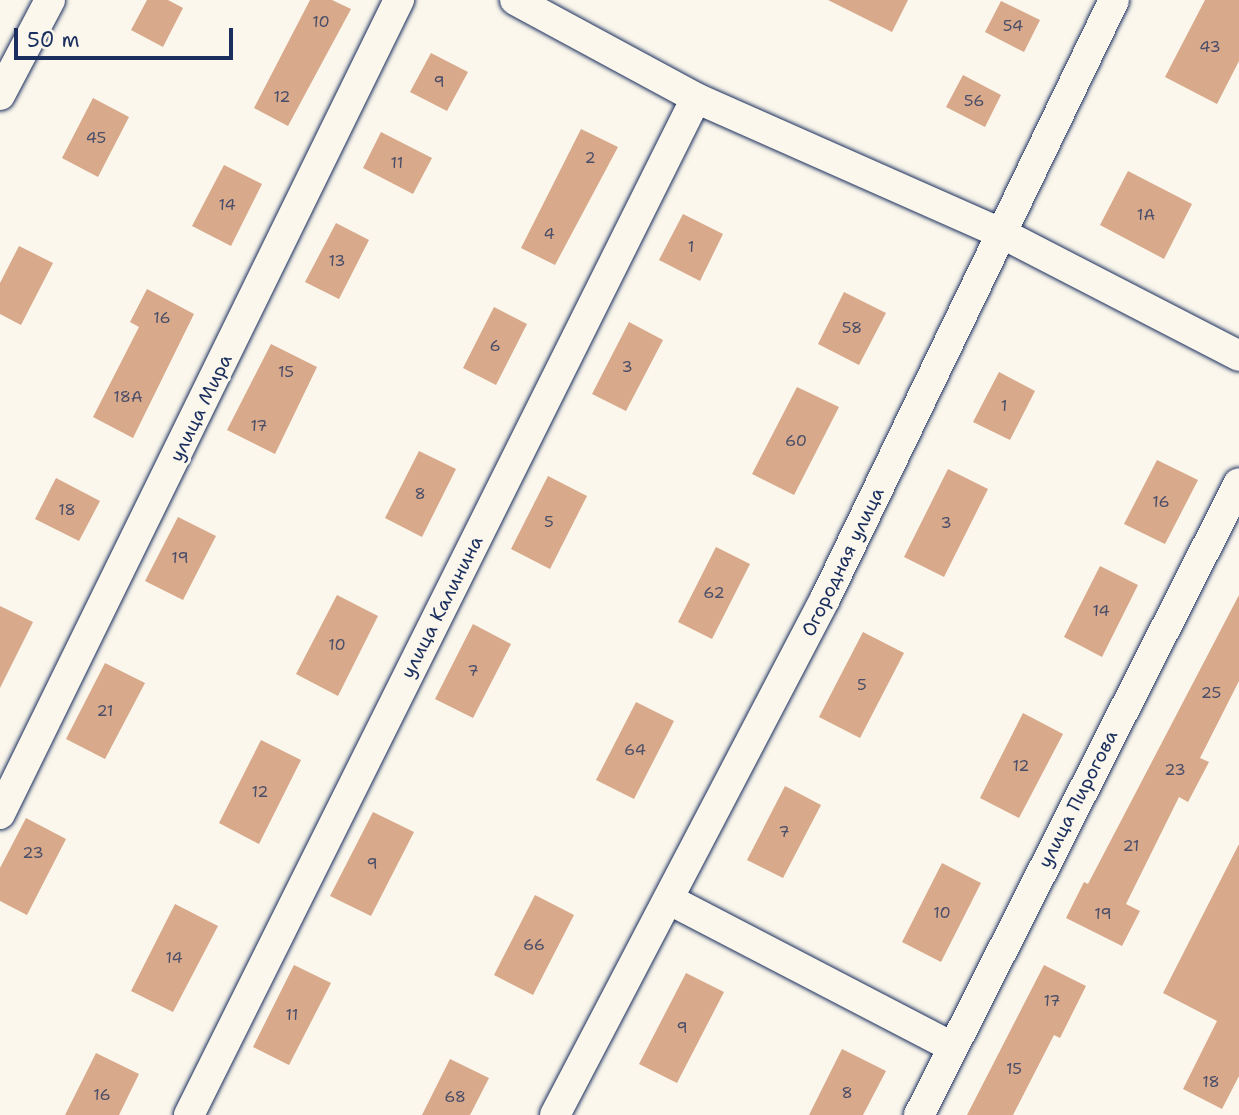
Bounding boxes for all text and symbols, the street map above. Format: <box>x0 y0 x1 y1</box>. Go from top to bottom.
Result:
house number: 10 <box>312 12 330 32</box>
scale bar <box>18 14 236 58</box>
house number: 54 <box>1003 16 1023 36</box>
text: 50 m <box>27 26 80 54</box>
house number: 43 <box>1199 37 1221 57</box>
house number: 9 <box>433 72 445 92</box>
house number: 12 <box>273 87 291 107</box>
house number: 56 <box>964 91 984 111</box>
house number: 45 <box>86 128 106 148</box>
house number: 2 <box>584 148 596 168</box>
house number: 11 <box>391 153 403 173</box>
house number: 14 <box>218 195 236 215</box>
house number: 1А <box>1137 205 1155 225</box>
house number: 4 <box>543 224 555 244</box>
house number: 1 <box>688 237 694 257</box>
house number: 13 <box>328 251 346 271</box>
house number: 16 <box>153 308 171 328</box>
house number: 58 <box>842 318 862 338</box>
house number: 6 <box>489 336 501 356</box>
street label: улица Мира <box>165 350 237 466</box>
house number: 3 <box>621 357 633 377</box>
house number: 15 <box>278 362 294 382</box>
house number: 18А <box>113 387 143 407</box>
house number: 1 <box>1001 396 1007 416</box>
house number: 17 <box>250 416 268 436</box>
house number: 60 <box>785 431 807 451</box>
house number: 8 <box>414 484 426 504</box>
street label: Огородная улица <box>797 484 889 640</box>
house number: 16 <box>1152 492 1170 512</box>
house number: 18 <box>58 500 76 520</box>
house number: 5 <box>544 512 554 532</box>
house number: 3 <box>940 513 952 533</box>
street label: улица Калинина <box>396 532 488 682</box>
house number: 19 <box>171 548 189 568</box>
house number: 62 <box>703 583 725 603</box>
house number: 14 <box>1092 601 1110 621</box>
house number: 10 <box>328 635 346 655</box>
house number: 7 <box>467 661 479 681</box>
house number: 5 <box>857 675 867 695</box>
house number: 25 <box>1201 683 1221 703</box>
house number: 21 <box>96 701 114 721</box>
street label: улица Пирогова <box>1033 726 1123 872</box>
house number: 64 <box>624 740 646 760</box>
house number: 12 <box>1012 756 1030 776</box>
house number: 23 <box>1164 760 1186 780</box>
house number: 12 <box>251 782 269 802</box>
house number: 7 <box>778 822 790 842</box>
house number: 21 <box>1122 836 1140 856</box>
house number: 23 <box>22 843 44 863</box>
house number: 9 <box>366 854 378 874</box>
house number: 10 <box>933 903 951 923</box>
house number: 19 <box>1094 904 1112 924</box>
house number: 66 <box>523 935 545 955</box>
house number: 14 <box>165 948 183 968</box>
house number: 17 <box>1043 991 1061 1011</box>
house number: 11 <box>286 1005 298 1025</box>
house number: 9 <box>676 1018 688 1038</box>
house number: 15 <box>1006 1059 1022 1079</box>
house number: 18 <box>1202 1072 1220 1092</box>
house number: 8 <box>841 1083 853 1103</box>
house number: 16 <box>93 1085 111 1105</box>
house number: 68 <box>444 1087 466 1107</box>

